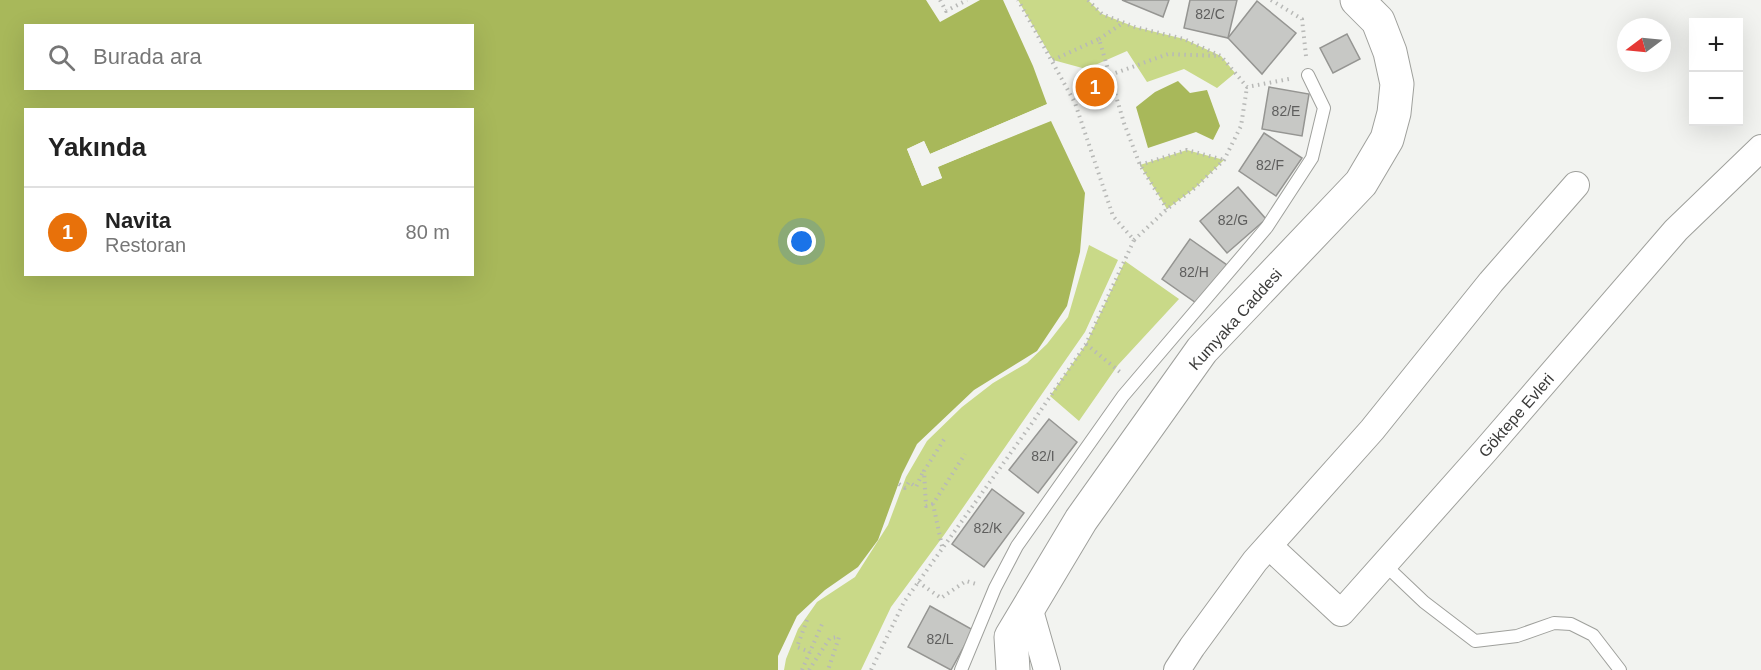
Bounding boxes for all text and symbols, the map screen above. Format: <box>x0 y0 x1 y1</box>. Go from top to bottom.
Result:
house number: 82/C <box>1195 6 1225 22</box>
north arrow <box>1617 18 1671 72</box>
map controls <box>1689 18 1743 126</box>
button: + <box>1689 18 1743 72</box>
search box <box>24 24 474 90</box>
icon: search <box>45 41 78 74</box>
text: Burada ara <box>93 44 202 69</box>
pin: 1 <box>1076 64 1114 110</box>
button: − <box>1689 72 1743 126</box>
house number: 82/E <box>1272 103 1300 119</box>
text: Yakında <box>48 132 146 162</box>
house number: 82/F <box>1256 157 1284 173</box>
text: Navita <box>105 208 171 233</box>
house number: 82/G <box>1218 212 1248 228</box>
text: 1 <box>62 221 73 243</box>
text: 80 m <box>406 221 450 243</box>
your location <box>787 227 816 256</box>
text: Restoran <box>105 234 186 256</box>
house number: 82/H <box>1179 264 1209 280</box>
street label: Kumyaka Caddesi <box>1186 265 1285 373</box>
street label: Göktepe Evleri <box>1476 370 1557 461</box>
house number: 82/I <box>1031 448 1055 464</box>
house number: 82/K <box>974 520 1003 536</box>
house number: 82/L <box>926 631 954 647</box>

